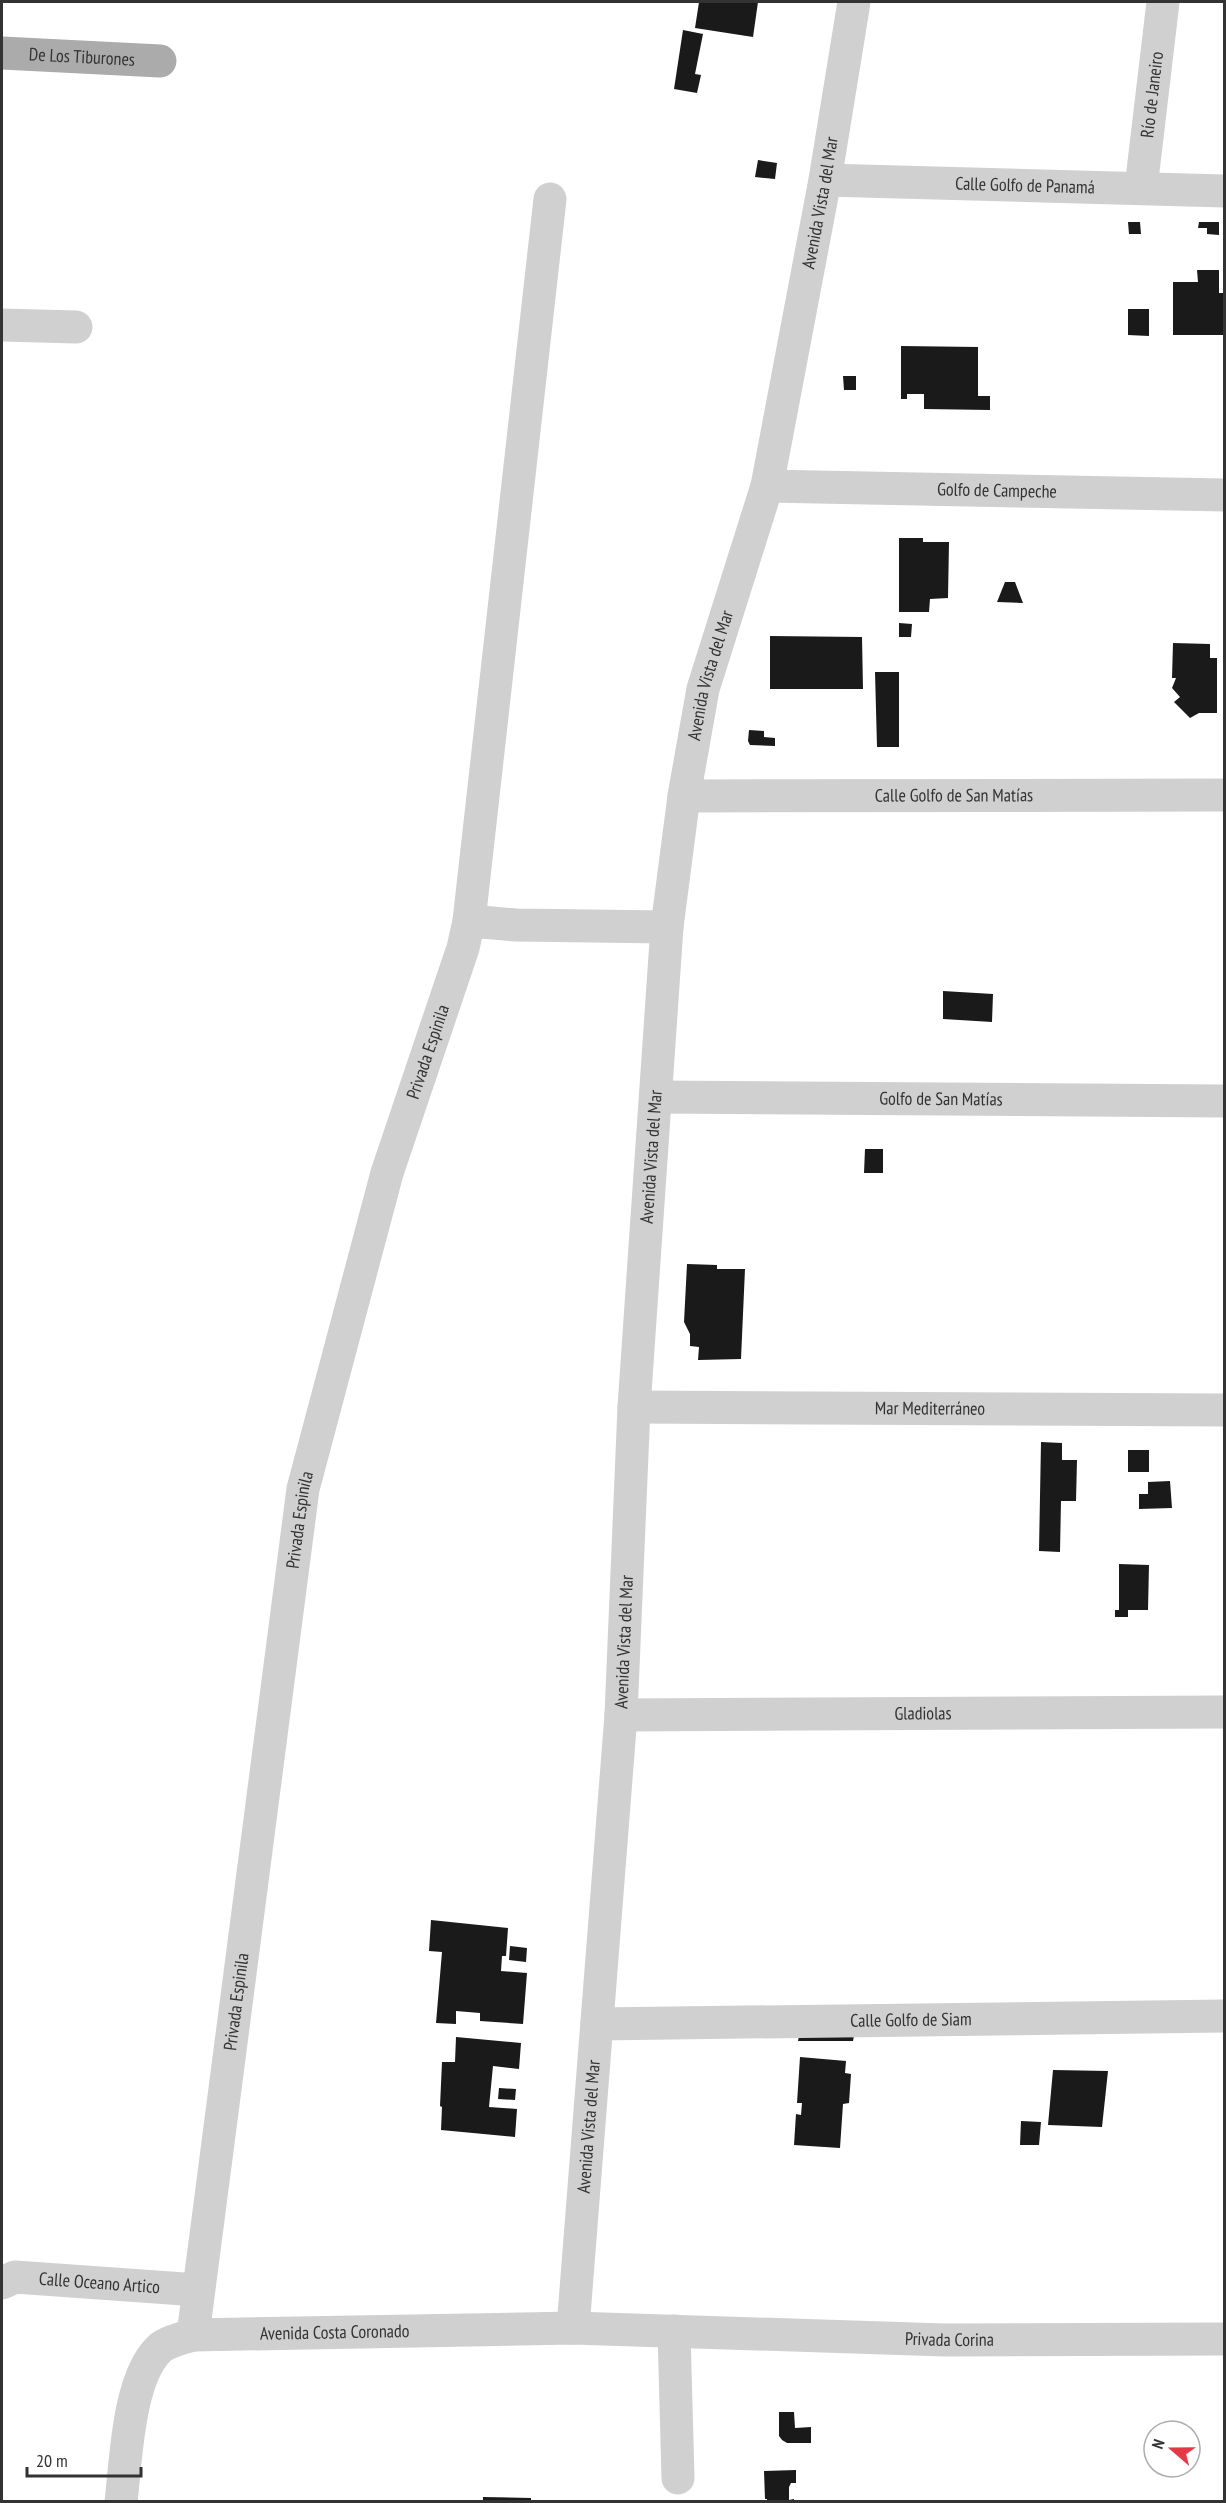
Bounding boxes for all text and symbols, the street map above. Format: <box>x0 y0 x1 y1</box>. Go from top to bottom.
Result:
street label: De Los Tiburones <box>28 42 136 71</box>
street label: Río de Janeiro <box>1135 50 1168 139</box>
street label: Avenida Vista del Mar <box>796 135 843 271</box>
street label: Calle Golfo de Panamá <box>955 172 1095 198</box>
street label: Golfo de Campeche <box>937 477 1057 503</box>
street label: Avenida Vista del Mar <box>682 607 738 742</box>
street label: Calle Golfo de San Matías <box>875 783 1033 807</box>
street label: Privada Espinila <box>401 1001 454 1102</box>
street label: Golfo de San Matías <box>879 1087 1003 1110</box>
street label: Avenida Vista del Mar <box>635 1089 667 1224</box>
street label: Mar Mediterráneo <box>875 1396 985 1420</box>
street label: Privada Espinila <box>281 1468 318 1570</box>
street label: Avenida Vista del Mar <box>609 1575 638 1709</box>
street label: Gladiolas <box>894 1701 952 1725</box>
street label: Privada Espinila <box>218 1952 254 2052</box>
street label: Calle Golfo de Siam <box>850 2007 972 2032</box>
street label: Avenida Vista del Mar <box>572 2059 605 2194</box>
street label: Calle Oceano Artico <box>38 2267 161 2298</box>
street label: Avenida Costa Coronado <box>260 2319 410 2345</box>
street label: Privada Corina <box>905 2327 994 2351</box>
north arrow <box>1142 2419 1202 2479</box>
text: N <box>1147 2436 1169 2451</box>
scale bar <box>27 2440 141 2478</box>
text: 20 m <box>36 2449 68 2472</box>

